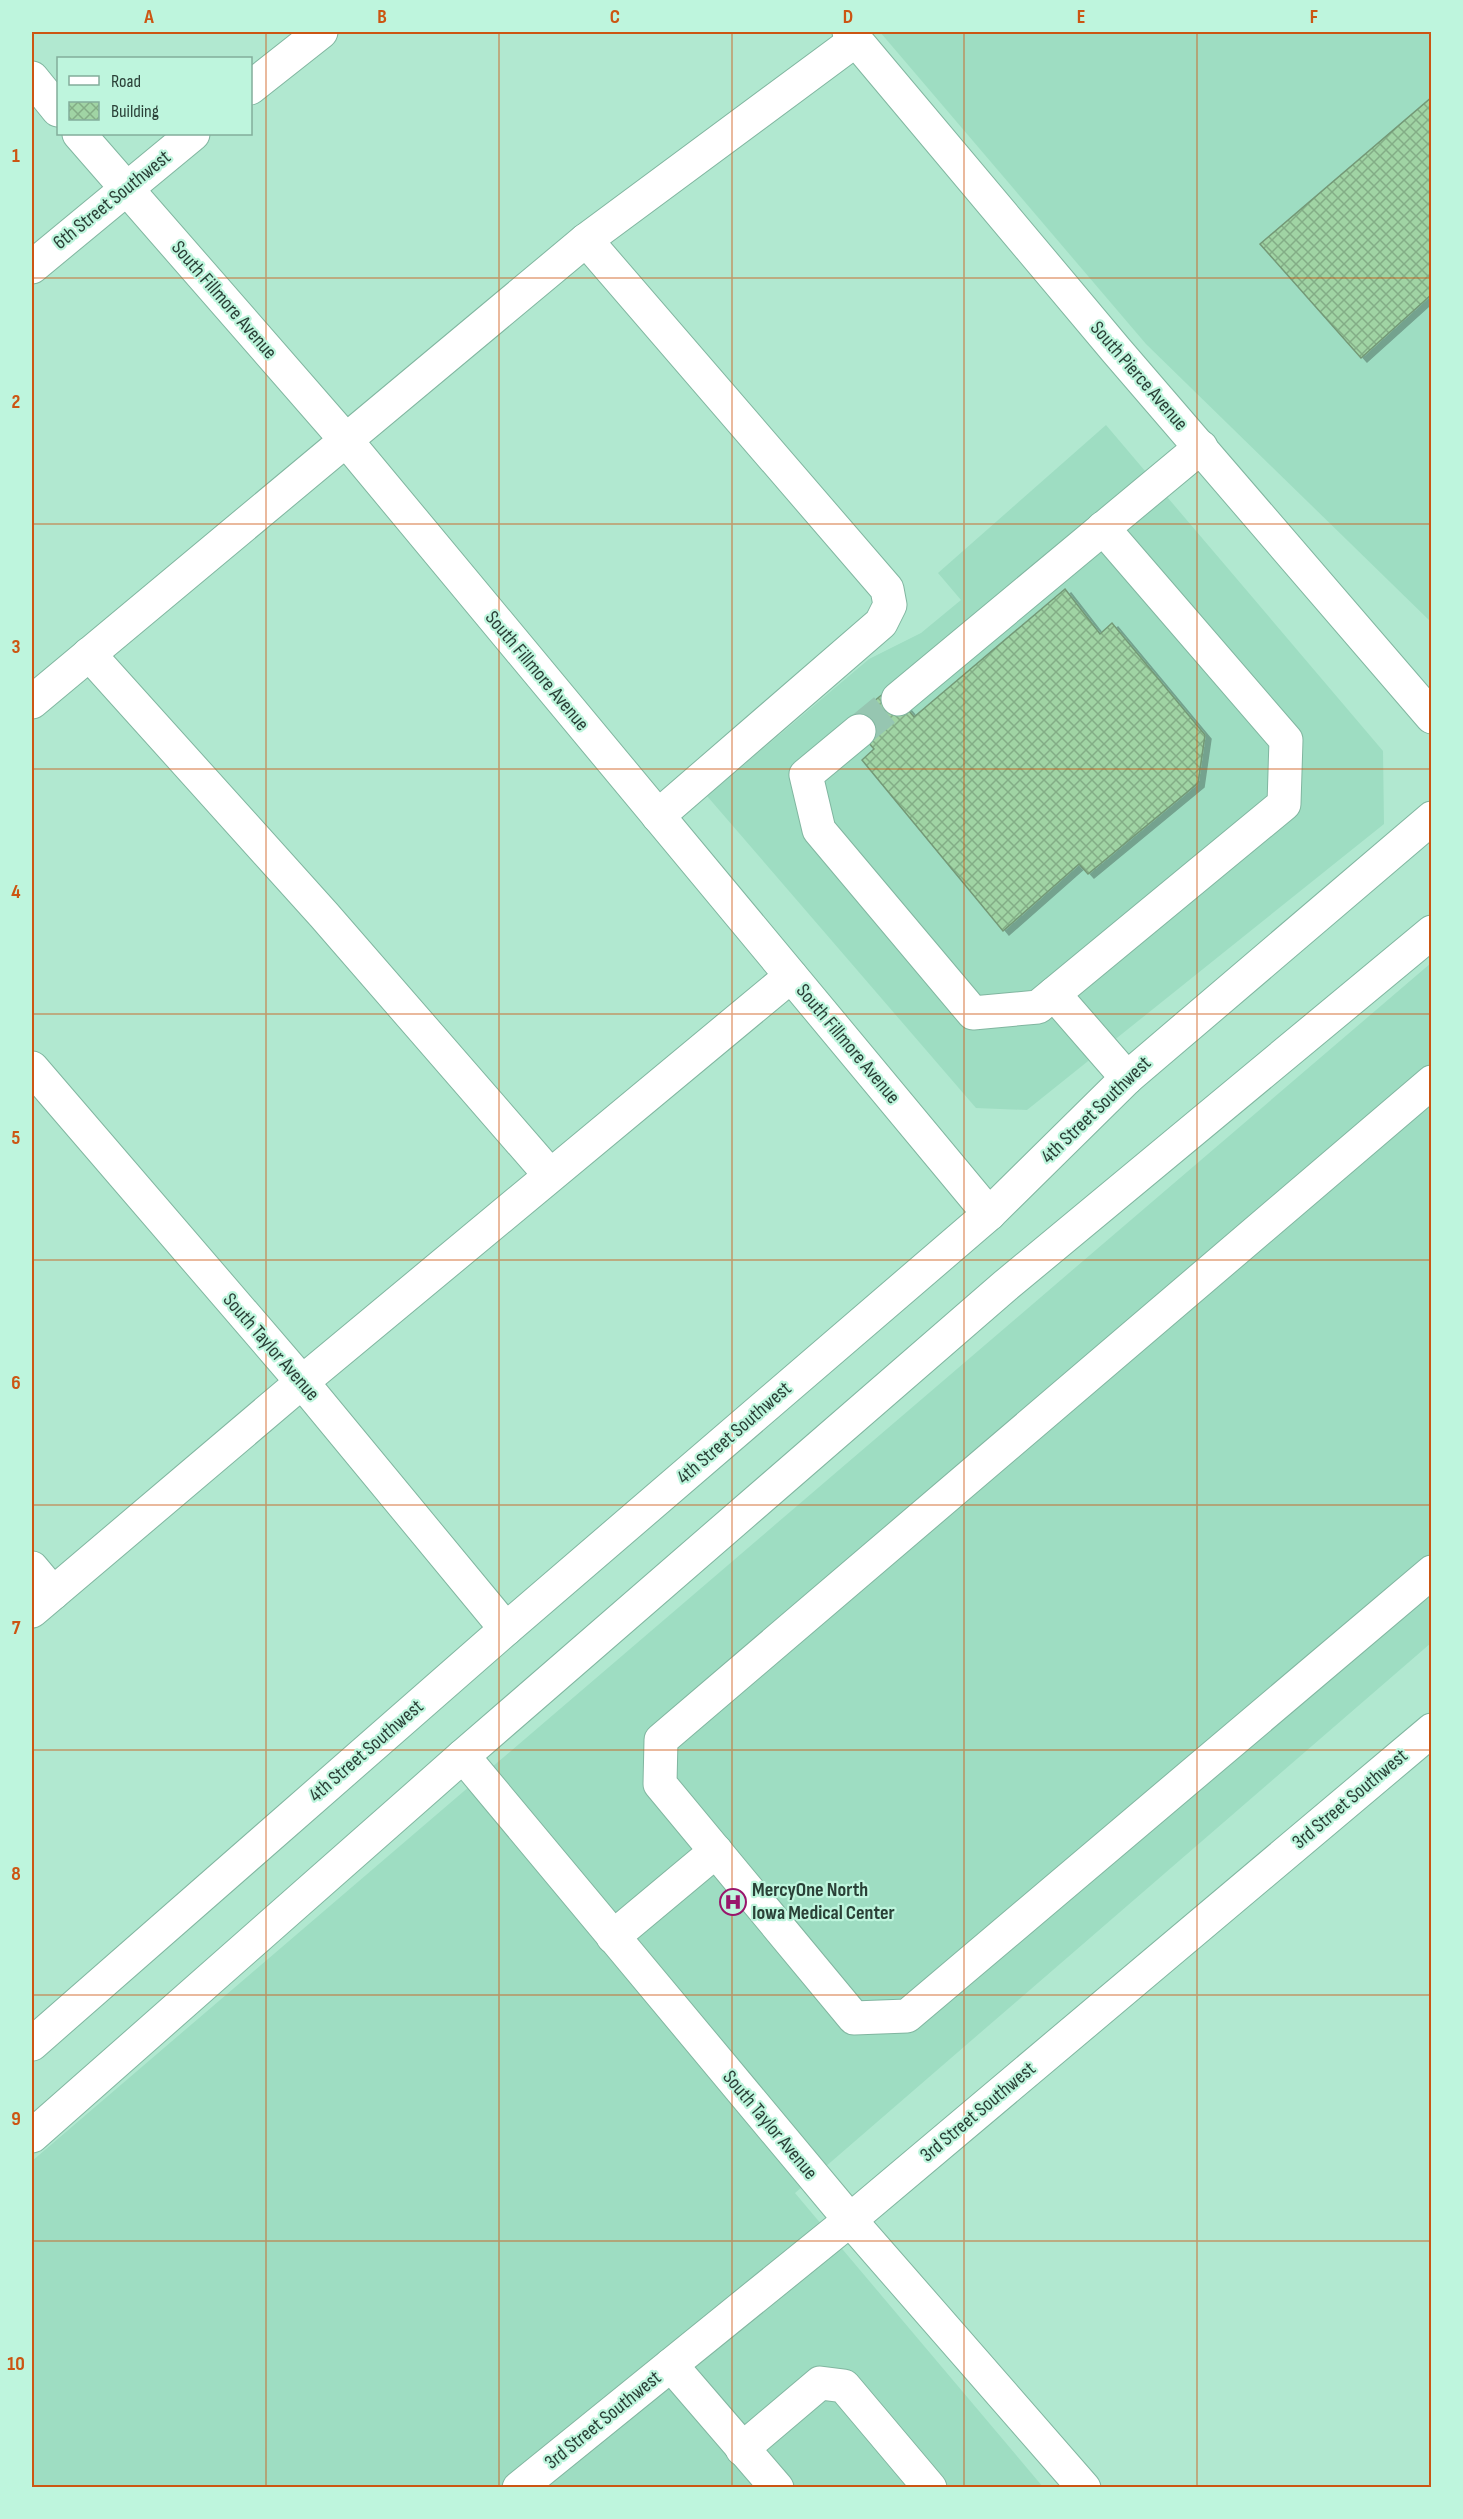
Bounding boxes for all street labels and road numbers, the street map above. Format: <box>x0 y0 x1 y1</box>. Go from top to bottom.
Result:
street label: 6th Street Southwest <box>48 145 176 255</box>
street label: South Fillmore Avenue <box>166 236 282 364</box>
street label: South Pierce Avenue <box>1085 317 1193 435</box>
street label: South Fillmore Avenue <box>480 606 594 736</box>
street label: South Fillmore Avenue <box>791 979 905 1109</box>
street label: 4th Street Southwest <box>1036 1051 1156 1169</box>
street label: South Taylor Avenue <box>218 1288 324 1406</box>
street label: 4th Street Southwest <box>672 1377 796 1489</box>
street label: 4th Street Southwest <box>304 1695 428 1807</box>
street label: 3rd Street Southwest <box>1287 1744 1413 1854</box>
street label: 3rd Street Southwest <box>915 2057 1041 2167</box>
street label: South Taylor Avenue <box>717 2066 823 2184</box>
street label: 3rd Street Southwest <box>540 2366 666 2474</box>

